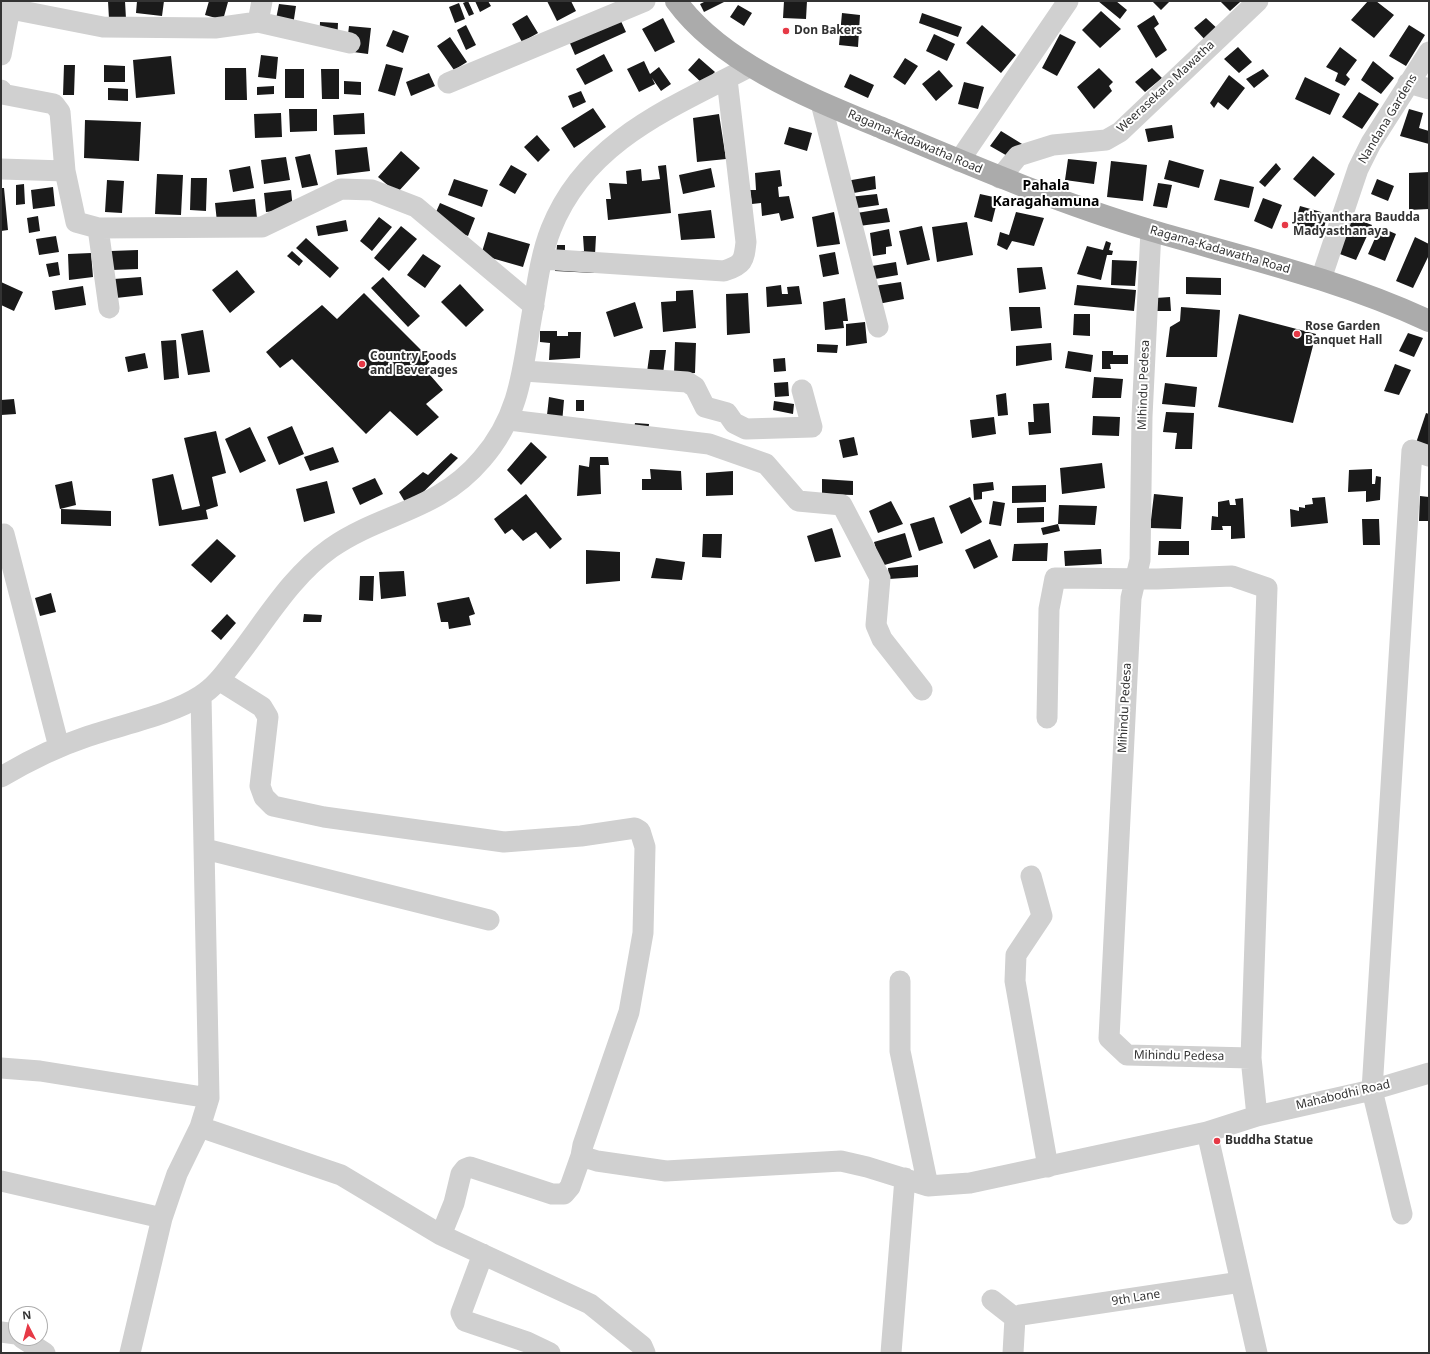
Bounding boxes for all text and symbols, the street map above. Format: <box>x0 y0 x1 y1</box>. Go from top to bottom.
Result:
place label: Don Bakers <box>794 24 862 38</box>
marker: Don Bakers <box>781 26 791 36</box>
street label: Weerasekara Mawatha <box>1114 38 1218 136</box>
street label: Nandana Gardens <box>1356 72 1420 166</box>
street label: Ragama-Kadawatha Road <box>845 107 985 177</box>
district label: Pahala Karagahamuna <box>992 178 1100 210</box>
place label: Jathyanthara Baudda Madyasthanaya <box>1293 211 1420 239</box>
marker: Jathyanthara Baudda Madyasthanaya <box>1280 220 1290 230</box>
street label: Ragama-Kadawatha Road <box>1148 223 1292 277</box>
place label: Rose Garden Banquet Hall <box>1305 320 1382 348</box>
marker: Rose Garden Banquet Hall <box>1292 329 1302 339</box>
street label: Mihindu Pedesa <box>1135 340 1153 430</box>
place label: Country Foods and Beverages <box>370 350 458 378</box>
marker: Country Foods and Beverages <box>357 359 367 369</box>
street label: Mihindu Pedesa <box>1115 662 1135 754</box>
street label: Mihindu Pedesa <box>1134 1048 1224 1064</box>
street label: Mahabodhi Road <box>1294 1077 1392 1113</box>
place label: Buddha Statue <box>1225 1134 1313 1148</box>
marker: Buddha Statue <box>1212 1136 1222 1146</box>
street label: 9th Lane <box>1111 1287 1161 1309</box>
north arrow <box>8 1306 48 1346</box>
text: N <box>22 1307 32 1322</box>

